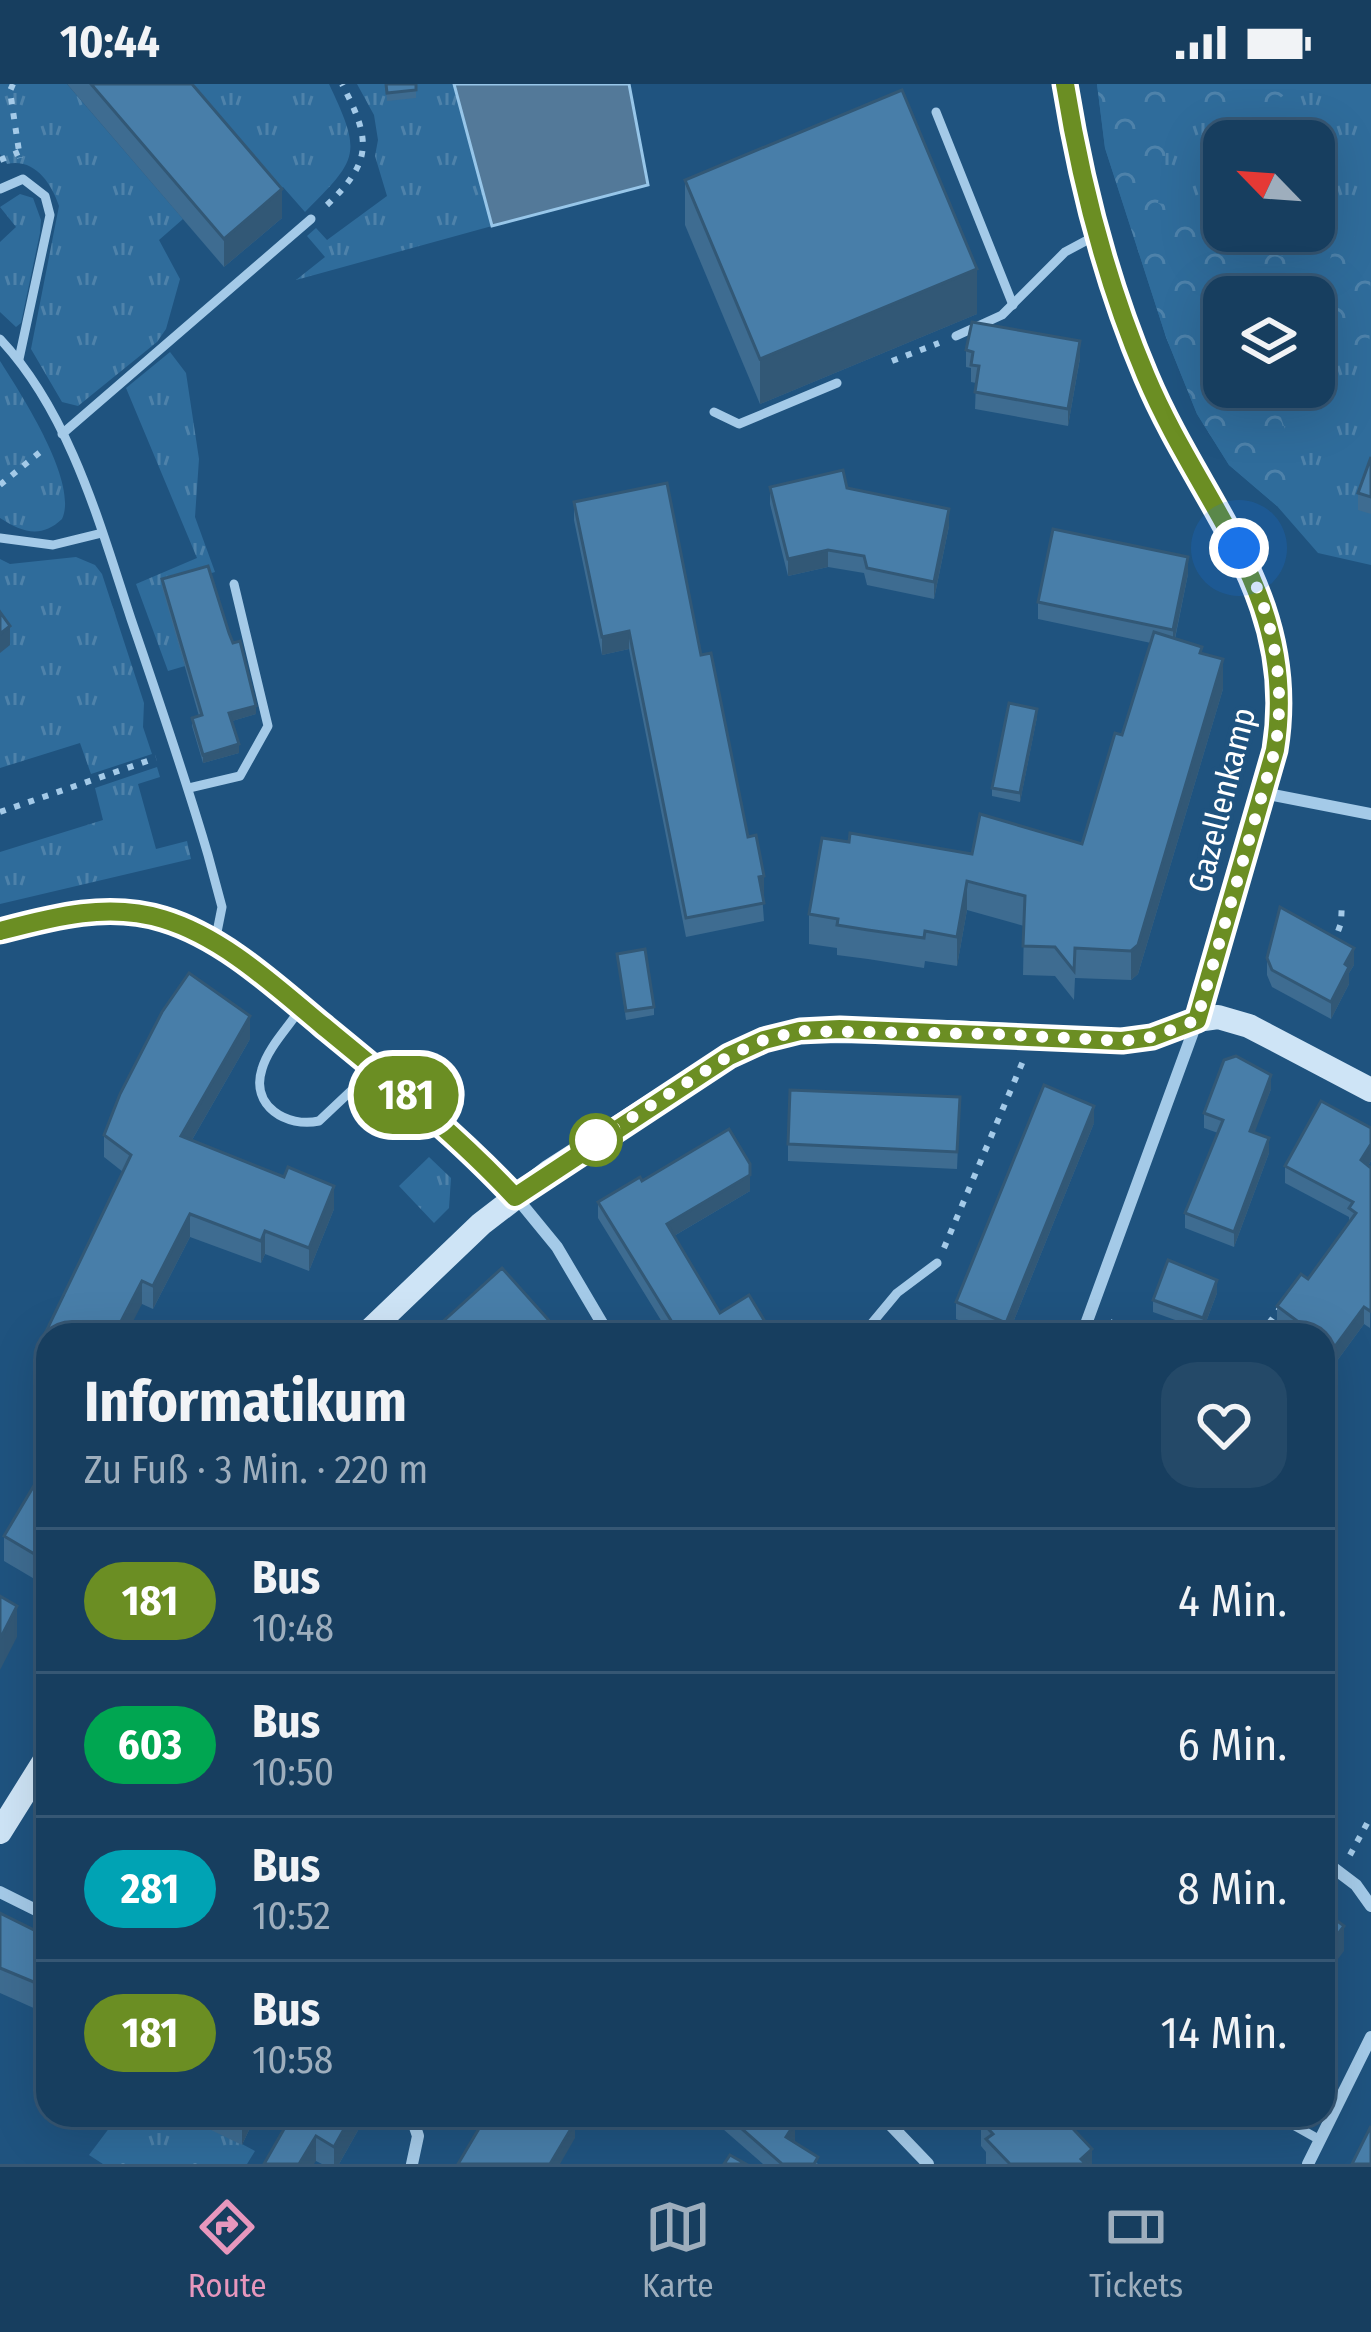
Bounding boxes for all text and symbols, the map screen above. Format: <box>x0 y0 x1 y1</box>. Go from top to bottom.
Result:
text: 10:44 <box>60 15 160 69</box>
north arrow <box>1203 120 1335 252</box>
map controls <box>1203 120 1335 408</box>
button: layers <box>1203 276 1335 408</box>
your location <box>1209 518 1269 578</box>
street label: Gazellenkamp <box>1180 703 1264 897</box>
line badge: 181 <box>337 1056 475 1134</box>
text: 181 <box>378 1070 434 1120</box>
unlabelled marker <box>571 1115 621 1165</box>
button: heart <box>1161 1362 1287 1488</box>
text: Informatikum <box>84 1368 407 1436</box>
text: Zu Fuß · 3 Min. · 220 m <box>84 1447 428 1493</box>
text: Bus <box>252 1551 320 1605</box>
text: 4 Min. <box>1178 1574 1287 1628</box>
text: 181 <box>122 1576 178 1626</box>
text: 10:48 <box>252 1605 334 1651</box>
text: Bus <box>252 1695 320 1749</box>
text: 6 Min. <box>1178 1718 1287 1772</box>
text: 603 <box>118 1720 182 1770</box>
text: 10:50 <box>252 1749 334 1795</box>
text: Bus <box>252 1839 320 1893</box>
text: 8 Min. <box>1177 1862 1287 1916</box>
text: 281 <box>121 1864 179 1914</box>
text: 10:52 <box>252 1893 331 1939</box>
text: Bus <box>252 1983 320 2037</box>
text: 14 Min. <box>1161 2006 1287 2060</box>
text: 181 <box>122 2008 178 2058</box>
text: 10:58 <box>252 2037 333 2083</box>
tab: Route <box>188 2194 267 2306</box>
tab: Karte <box>642 2194 714 2306</box>
tab: Tickets <box>1089 2194 1183 2306</box>

